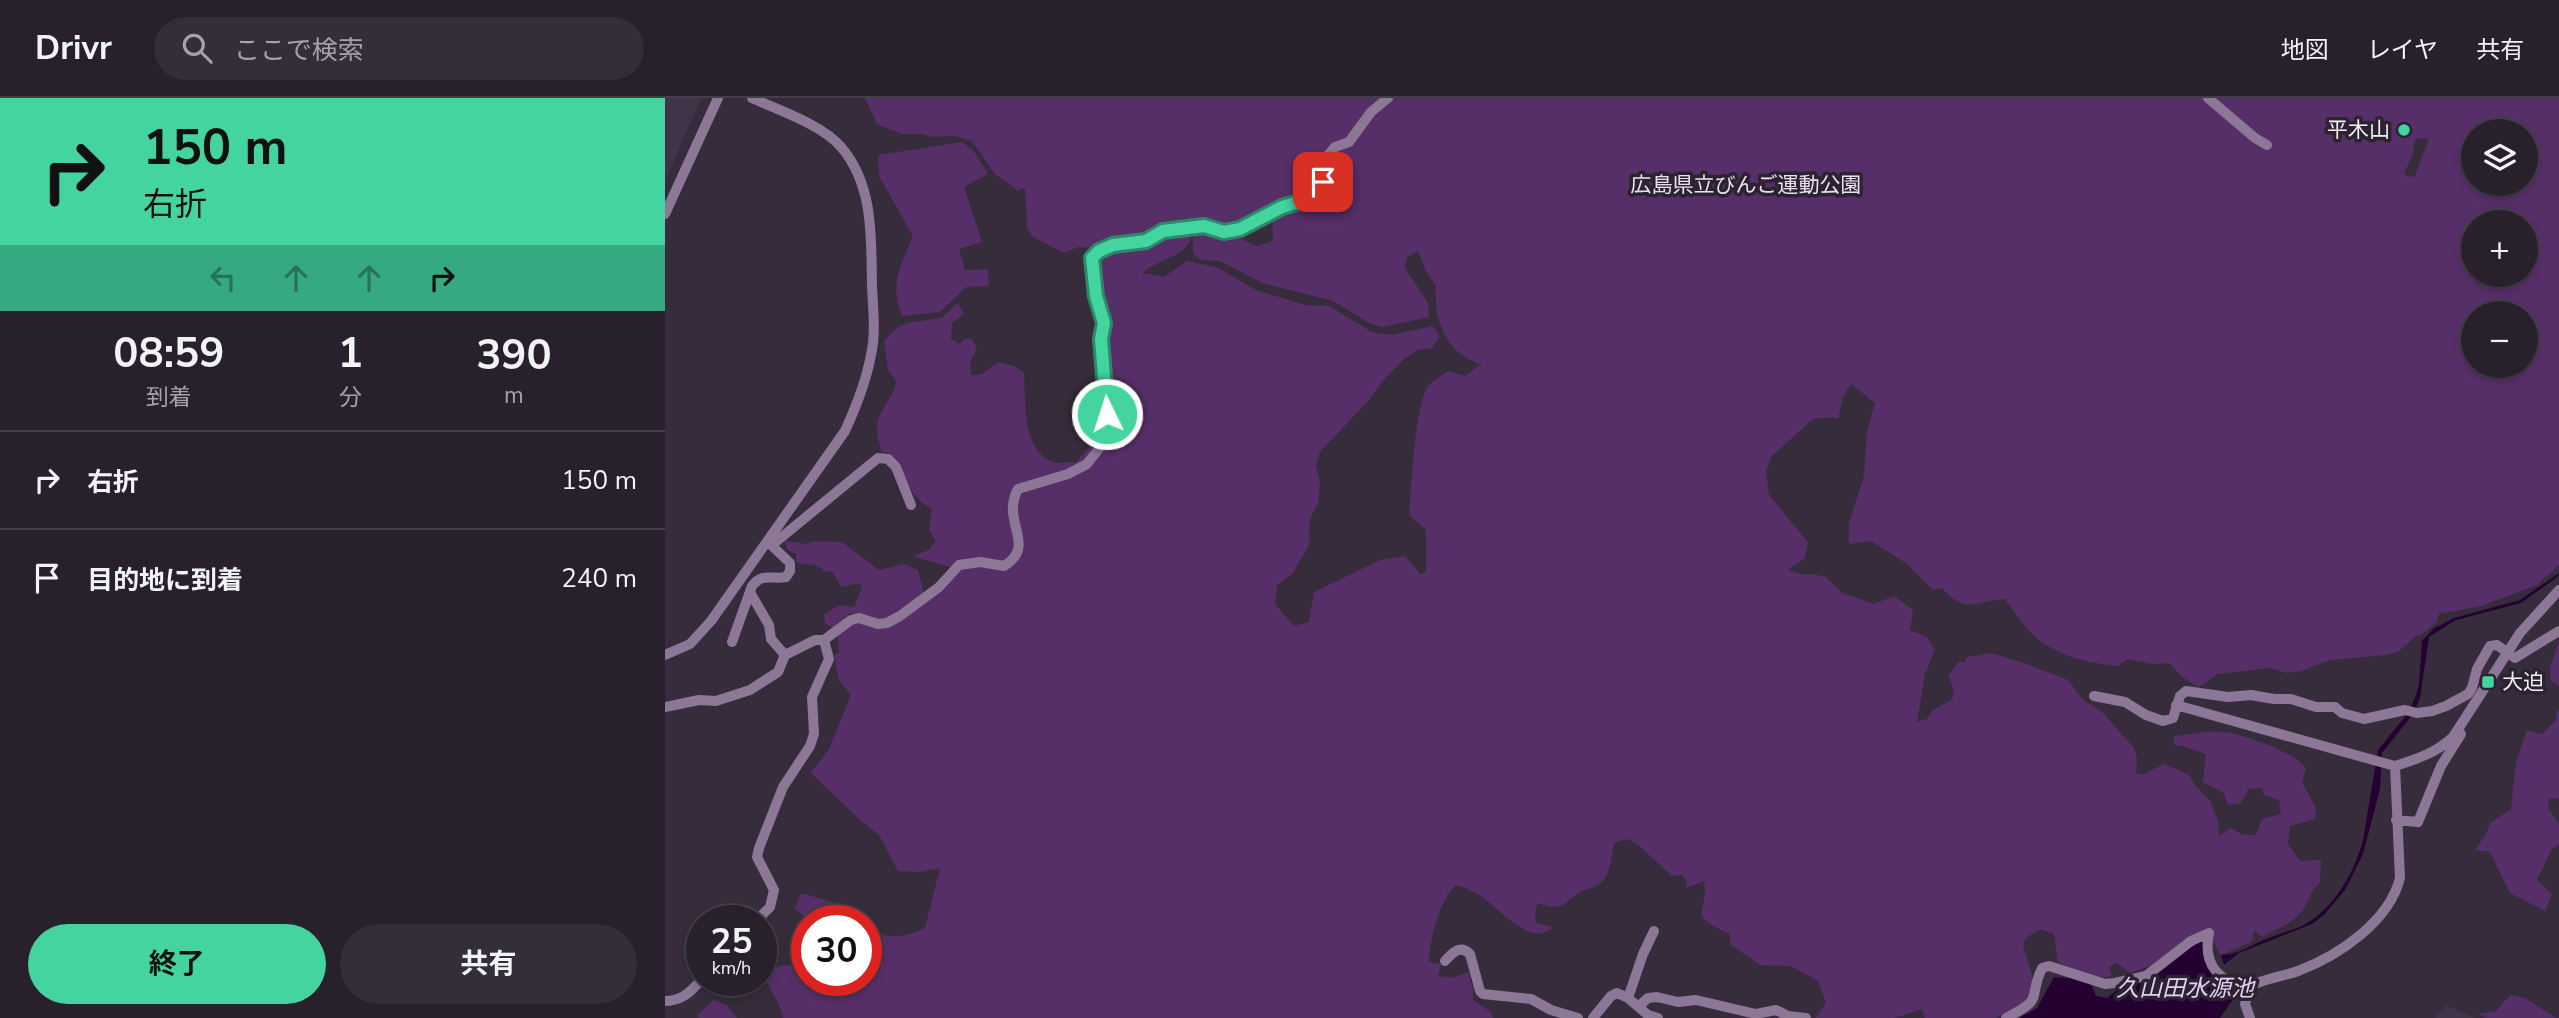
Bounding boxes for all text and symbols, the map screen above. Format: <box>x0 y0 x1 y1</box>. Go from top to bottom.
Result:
search box <box>154 17 644 80</box>
text: Drivr <box>35 26 112 71</box>
icon: search <box>178 29 216 67</box>
text: ここで検索 <box>234 33 364 68</box>
text: 地図 <box>2281 34 2329 66</box>
text: レイヤ <box>2367 34 2438 66</box>
text: 共有 <box>2476 34 2524 66</box>
text: 150 m <box>143 114 287 181</box>
place label: 平木山 <box>2327 116 2390 144</box>
map controls <box>2461 119 2538 378</box>
button: layers <box>2461 119 2538 196</box>
marker: 平木山 <box>2396 122 2412 138</box>
icon: right <box>28 126 119 217</box>
pin <box>1293 152 1353 212</box>
icon: arrive <box>1304 163 1342 201</box>
park label: 広島県立びんご運動公園 <box>1631 171 1862 199</box>
text: 右折 <box>143 183 207 226</box>
button: + <box>2461 210 2538 287</box>
icon: left <box>204 259 242 297</box>
icon: ahead <box>277 259 315 297</box>
icon: ahead <box>350 259 388 297</box>
icon: right <box>423 259 461 297</box>
button: − <box>2461 301 2538 378</box>
text: 08:59 <box>113 325 224 382</box>
text: 1 <box>338 325 363 382</box>
text: 390 <box>476 327 552 384</box>
position arrow <box>1070 377 1144 451</box>
text: m <box>504 380 524 411</box>
text: 到着 <box>146 382 192 413</box>
text: 分 <box>339 382 362 413</box>
icon: right <box>28 461 66 499</box>
text: 150 m <box>561 463 637 498</box>
text: 右折 <box>87 465 139 500</box>
icon: arrive <box>28 559 66 597</box>
text: 240 m <box>561 561 637 596</box>
text: 目的地に到着 <box>87 563 243 598</box>
place label: 大迫 <box>2502 668 2544 696</box>
marker: 大迫 <box>2480 674 2496 690</box>
speed limit sign: 30 <box>791 905 882 996</box>
text: 25 <box>710 918 753 965</box>
button: 終了 <box>28 924 326 1004</box>
button: 共有 <box>340 924 637 1004</box>
text: km/h <box>712 956 751 980</box>
water label: 久山田水源池 <box>2116 973 2256 1004</box>

